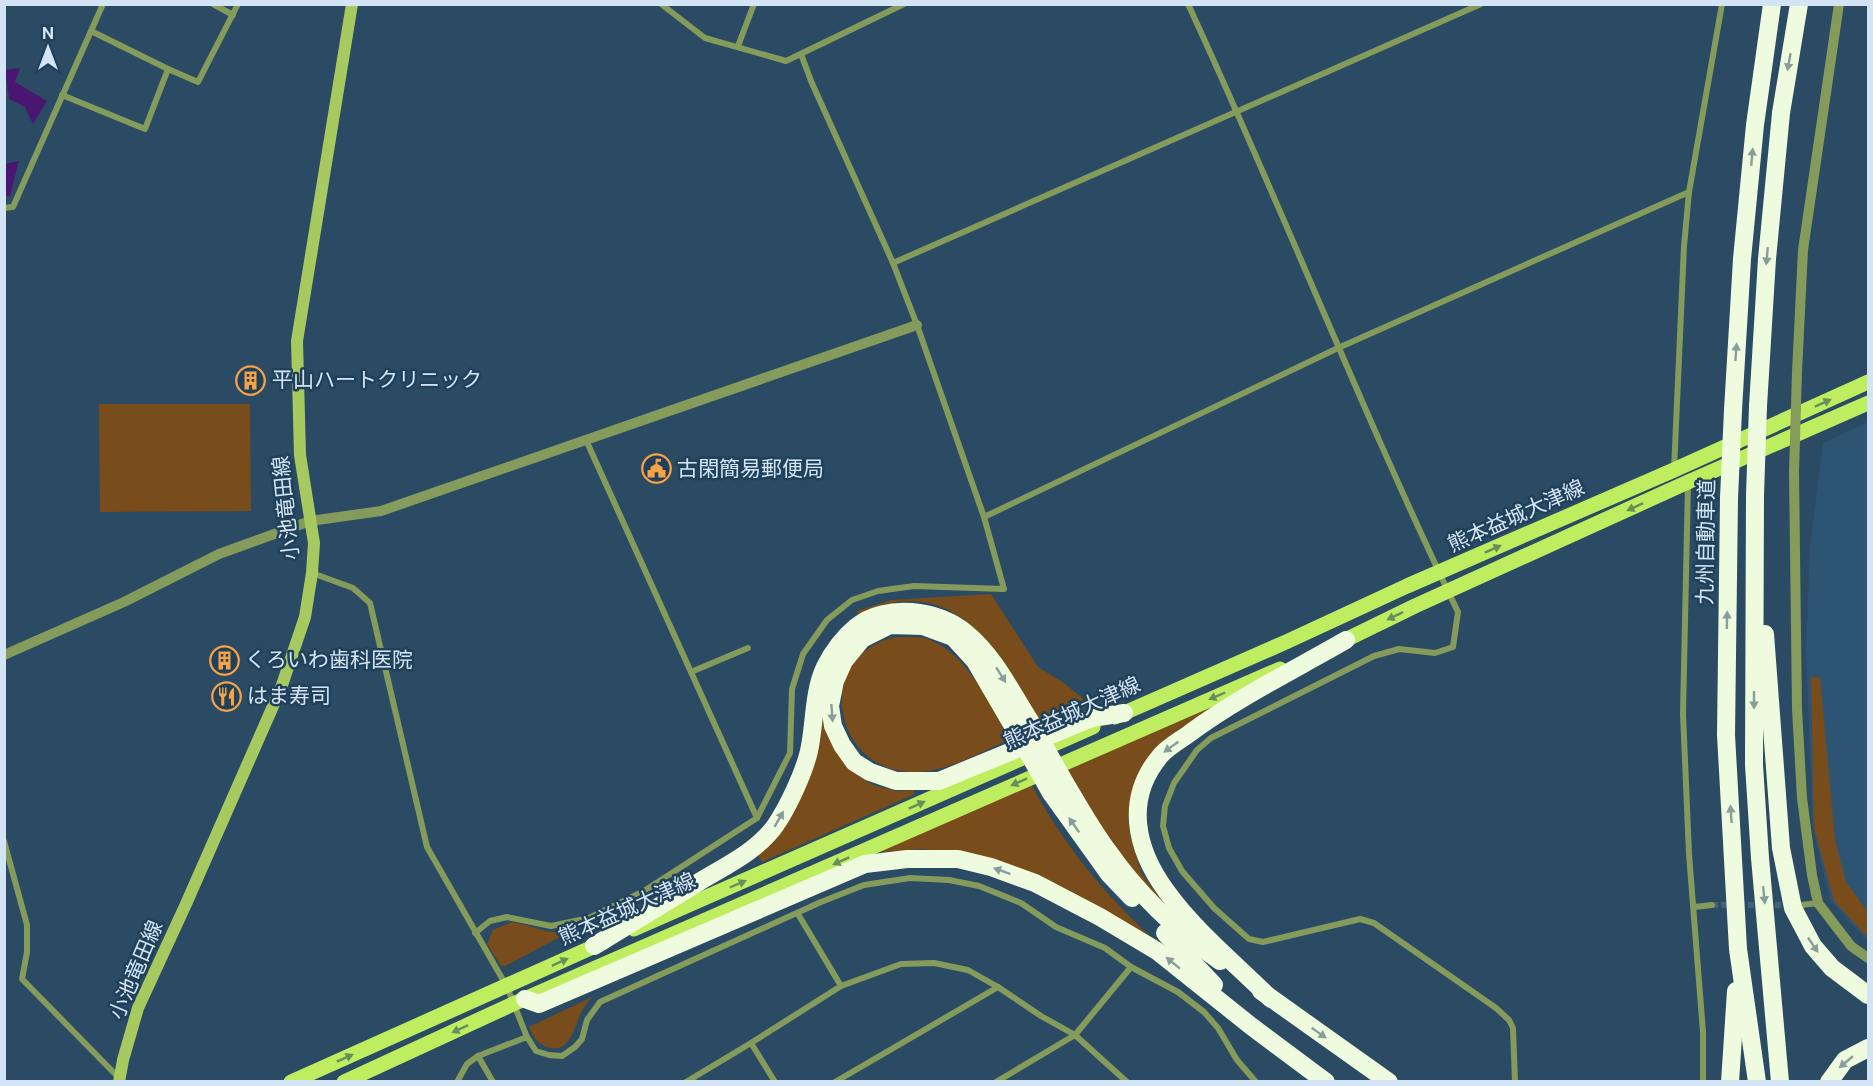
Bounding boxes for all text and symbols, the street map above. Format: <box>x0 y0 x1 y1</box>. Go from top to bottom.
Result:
north arrow <box>18 18 78 78</box>
text: N <box>42 24 54 43</box>
one-way arrow <box>1785 53 1794 72</box>
one-way arrow <box>1747 148 1757 167</box>
one-way arrow <box>1762 246 1772 265</box>
one-way arrow <box>1732 342 1741 361</box>
building icon: 平山ハートクリニック <box>235 364 267 396</box>
place label: 平山ハートクリニック <box>272 367 482 392</box>
one-way arrow <box>1814 398 1832 408</box>
public building icon: 古閑簡易郵便局 <box>640 453 672 485</box>
street label: 小池竜田線 <box>268 455 303 562</box>
place label: 古閑簡易郵便局 <box>677 456 824 481</box>
street label: 熊本益城大津線 <box>1444 474 1588 557</box>
street label: 九州自動車道 <box>1692 479 1719 605</box>
one-way arrow <box>1626 502 1643 511</box>
one-way arrow <box>1484 544 1502 554</box>
one-way arrow <box>1722 610 1732 629</box>
one-way arrow <box>1387 612 1404 621</box>
building icon: くろいわ歯科医院 <box>208 644 240 676</box>
place label: くろいわ歯科医院 <box>245 647 413 672</box>
one-way arrow <box>995 667 1006 683</box>
street label: 熊本益城大津線 <box>1000 671 1144 754</box>
restaurant icon: はま寿司 <box>210 680 242 712</box>
place label: はま寿司 <box>247 683 331 708</box>
one-way arrow <box>1208 691 1226 701</box>
one-way arrow <box>1749 691 1759 710</box>
one-way arrow <box>827 704 836 723</box>
one-way arrow <box>1164 741 1180 753</box>
one-way arrow <box>1010 777 1028 787</box>
one-way arrow <box>908 801 925 810</box>
one-way arrow <box>1726 805 1736 824</box>
one-way arrow <box>773 811 784 827</box>
one-way arrow <box>1068 818 1080 834</box>
one-way arrow <box>832 856 849 865</box>
one-way arrow <box>993 865 1011 875</box>
street label: 熊本益城大津線 <box>555 867 699 950</box>
one-way arrow <box>729 878 747 888</box>
one-way arrow <box>1759 885 1769 904</box>
street label: 小池竜田線 <box>104 917 168 1023</box>
one-way arrow <box>1808 937 1819 953</box>
one-way arrow <box>1165 957 1181 970</box>
one-way arrow <box>551 958 568 967</box>
one-way arrow <box>452 1024 469 1033</box>
one-way arrow <box>1312 1026 1327 1038</box>
one-way arrow <box>336 1053 354 1062</box>
one-way arrow <box>1839 1055 1854 1069</box>

